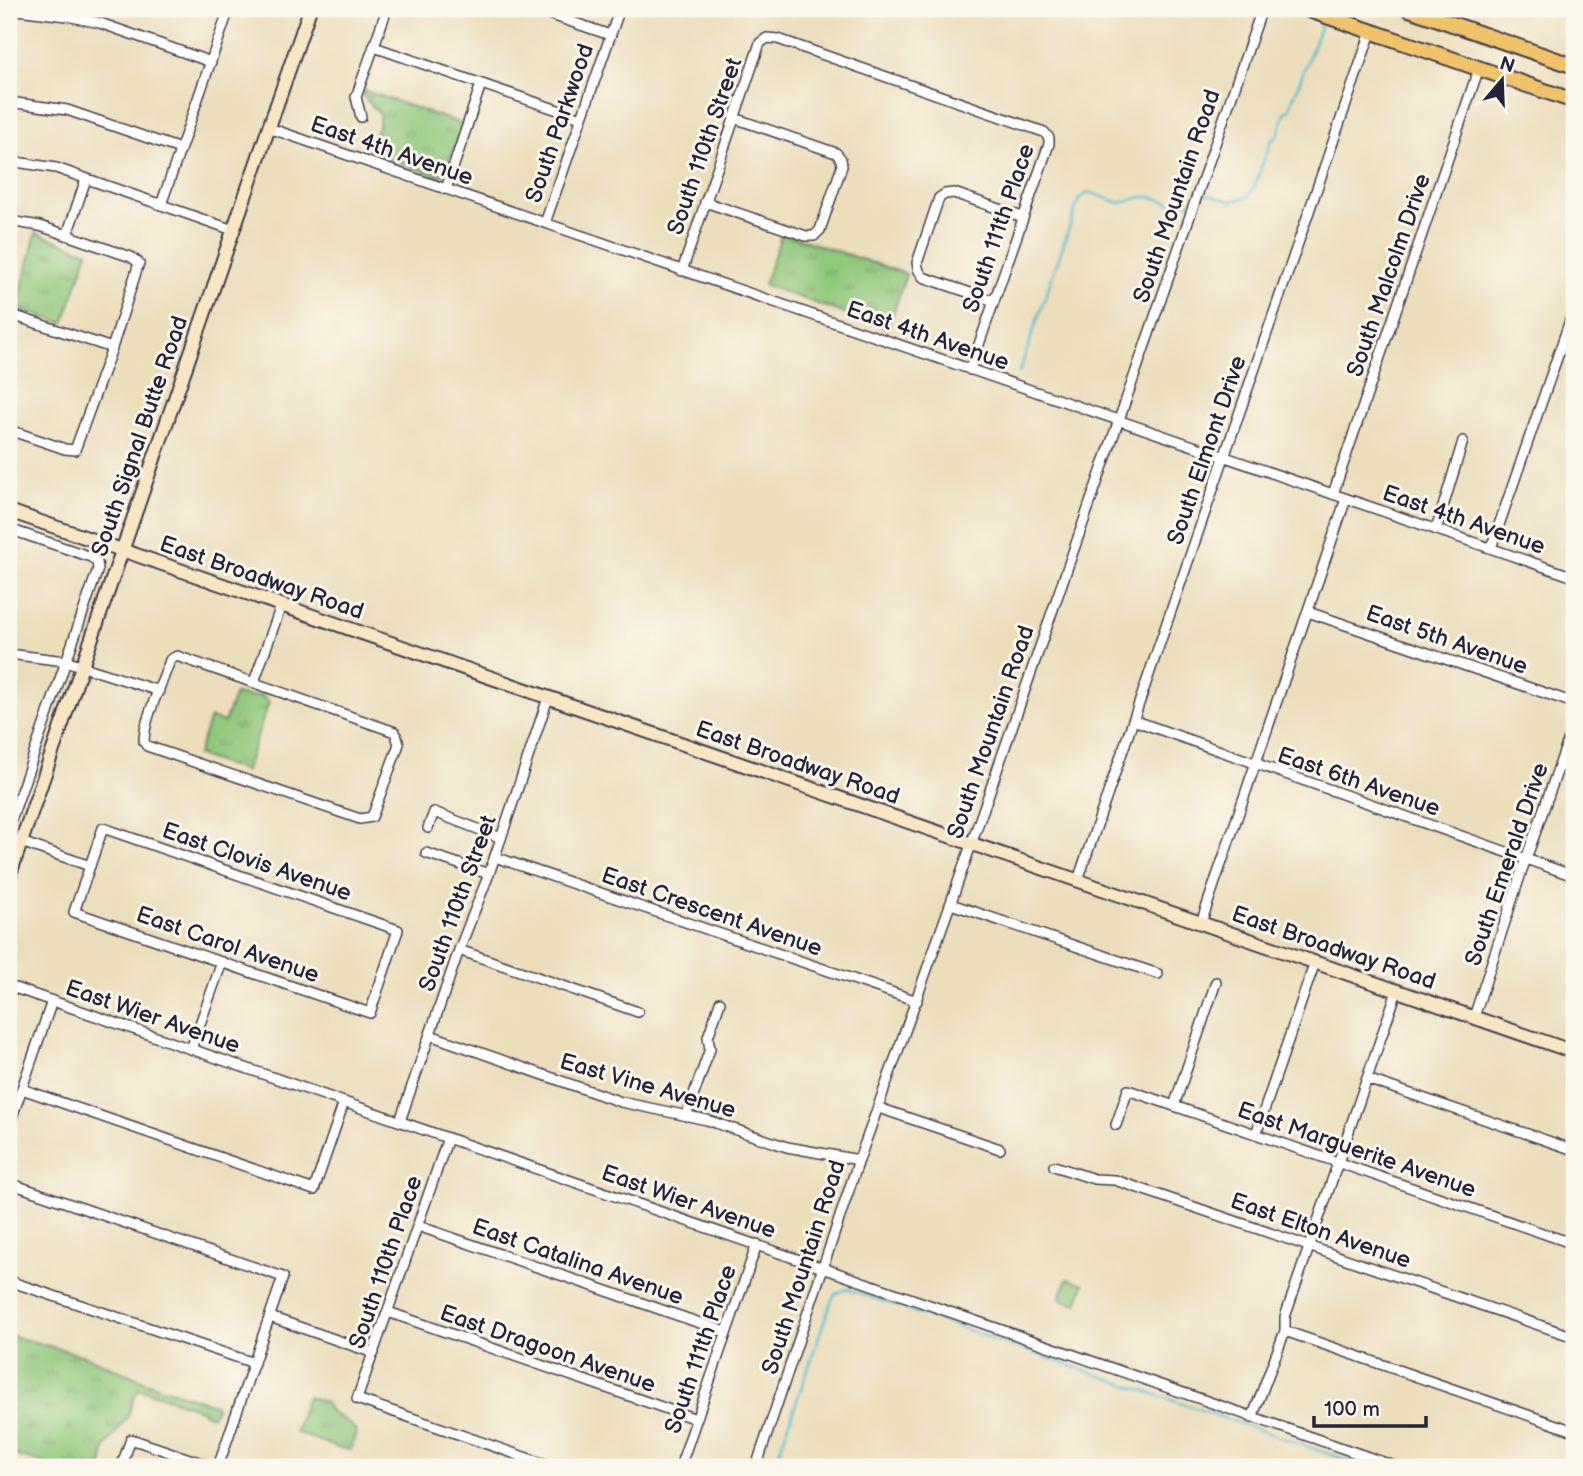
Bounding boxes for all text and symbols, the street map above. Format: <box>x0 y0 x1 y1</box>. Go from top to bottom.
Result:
street label: South Parkwood <box>520 40 600 206</box>
north arrow <box>1468 46 1538 116</box>
text: N <box>1497 52 1518 79</box>
street label: South 110th Street <box>661 54 748 239</box>
street label: South Mountain Road <box>1127 86 1227 307</box>
street label: East 4th Avenue <box>307 110 477 192</box>
street label: South 111th Place <box>957 140 1041 316</box>
street label: South Malcolm Drive <box>1341 170 1437 381</box>
street label: East 4th Avenue <box>843 295 1013 377</box>
street label: South Signal Butte Road <box>86 312 194 560</box>
street label: South Elmont Drive <box>1161 352 1252 549</box>
street label: East 4th Avenue <box>1379 479 1549 561</box>
street label: East Broadway Road <box>156 530 367 626</box>
street label: East 5th Avenue <box>1362 599 1531 681</box>
street label: South Mountain Road <box>941 622 1041 843</box>
street label: East Broadway Road <box>692 715 903 811</box>
street label: East 6th Avenue <box>1274 741 1444 823</box>
street label: South Emerald Drive <box>1459 759 1555 969</box>
street label: South 110th Street <box>413 811 503 995</box>
street label: East Clovis Avenue <box>158 816 355 907</box>
street label: East Crescent Avenue <box>598 861 826 963</box>
street label: East Broadway Road <box>1228 900 1439 996</box>
street label: East Carol Avenue <box>133 901 323 989</box>
street label: East Wier Avenue <box>62 974 244 1060</box>
street label: East Vine Avenue <box>557 1047 739 1124</box>
street label: East Marguerite Avenue <box>1234 1096 1480 1204</box>
street label: South Mountain Road <box>756 1157 852 1378</box>
street label: East Wier Avenue <box>598 1159 780 1245</box>
street label: South 110th Place <box>343 1172 429 1353</box>
street label: East Elton Avenue <box>1227 1187 1415 1275</box>
street label: East Catalina Avenue <box>468 1213 687 1311</box>
street label: South 111th Place <box>659 1261 743 1437</box>
street label: East Dragoon Avenue <box>436 1299 659 1399</box>
scale bar <box>1314 1385 1426 1429</box>
text: 100 m <box>1324 1397 1380 1422</box>

